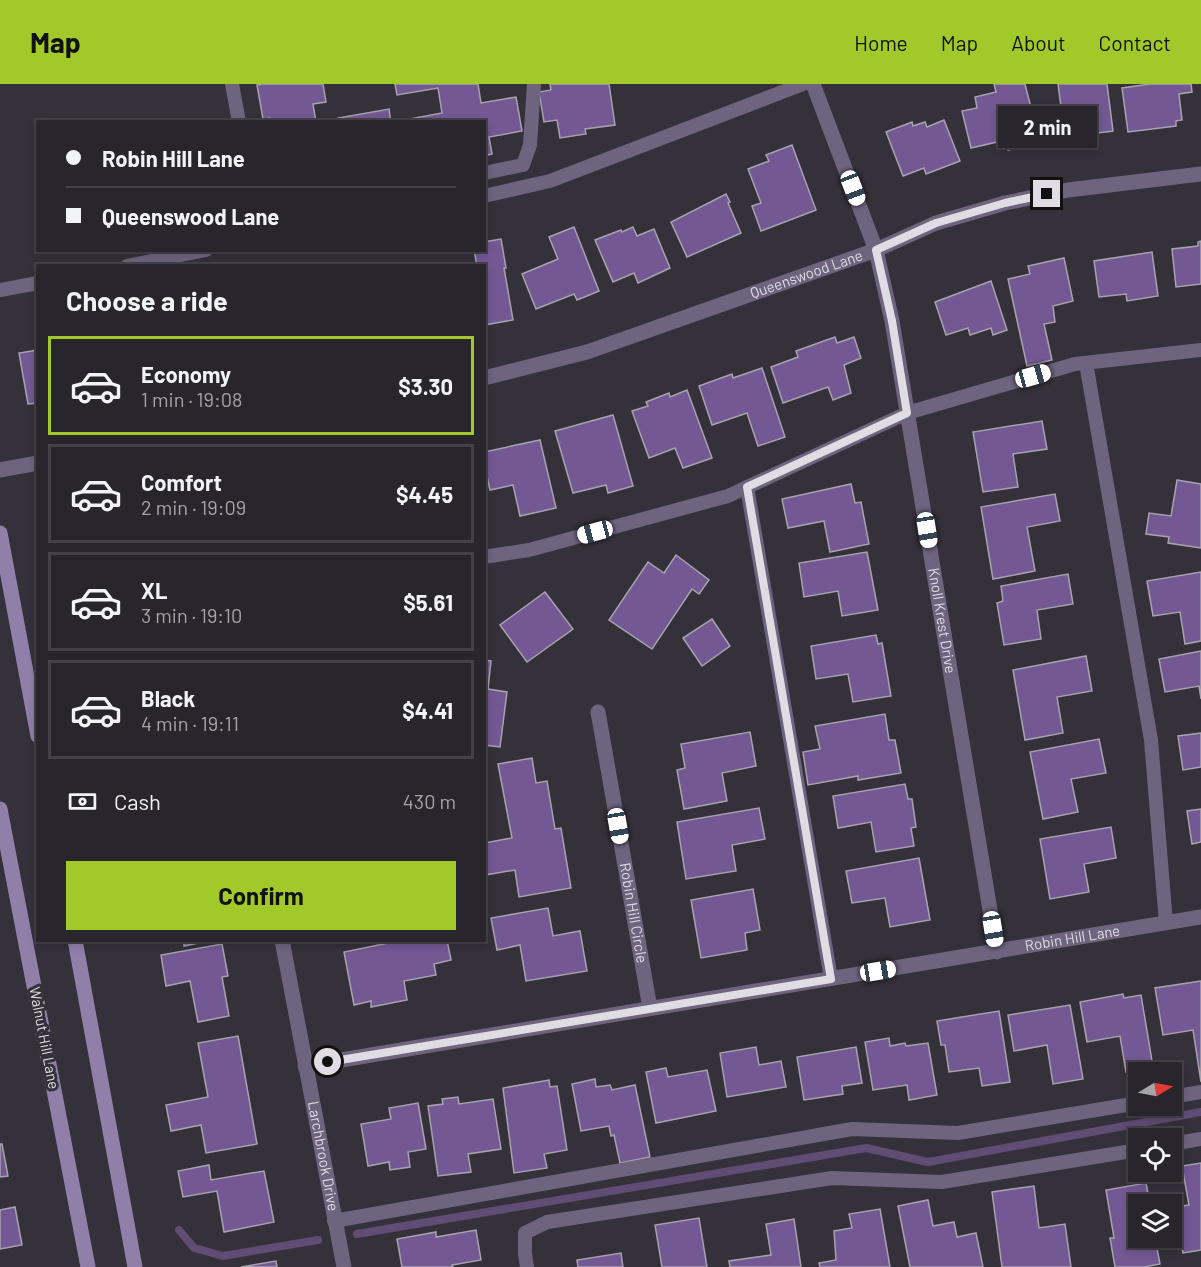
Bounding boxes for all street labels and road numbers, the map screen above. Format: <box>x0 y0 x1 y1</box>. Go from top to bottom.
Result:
street label: Queenswood Lane <box>748 245 865 302</box>
street label: Knoll Krest Drive <box>925 566 960 675</box>
street label: Robin Hill Circle <box>617 861 652 964</box>
street label: Robin Hill Lane <box>1023 921 1121 954</box>
street label: Walnut Hill Lane <box>26 985 64 1091</box>
street label: Larchbrook Drive <box>305 1100 343 1212</box>

